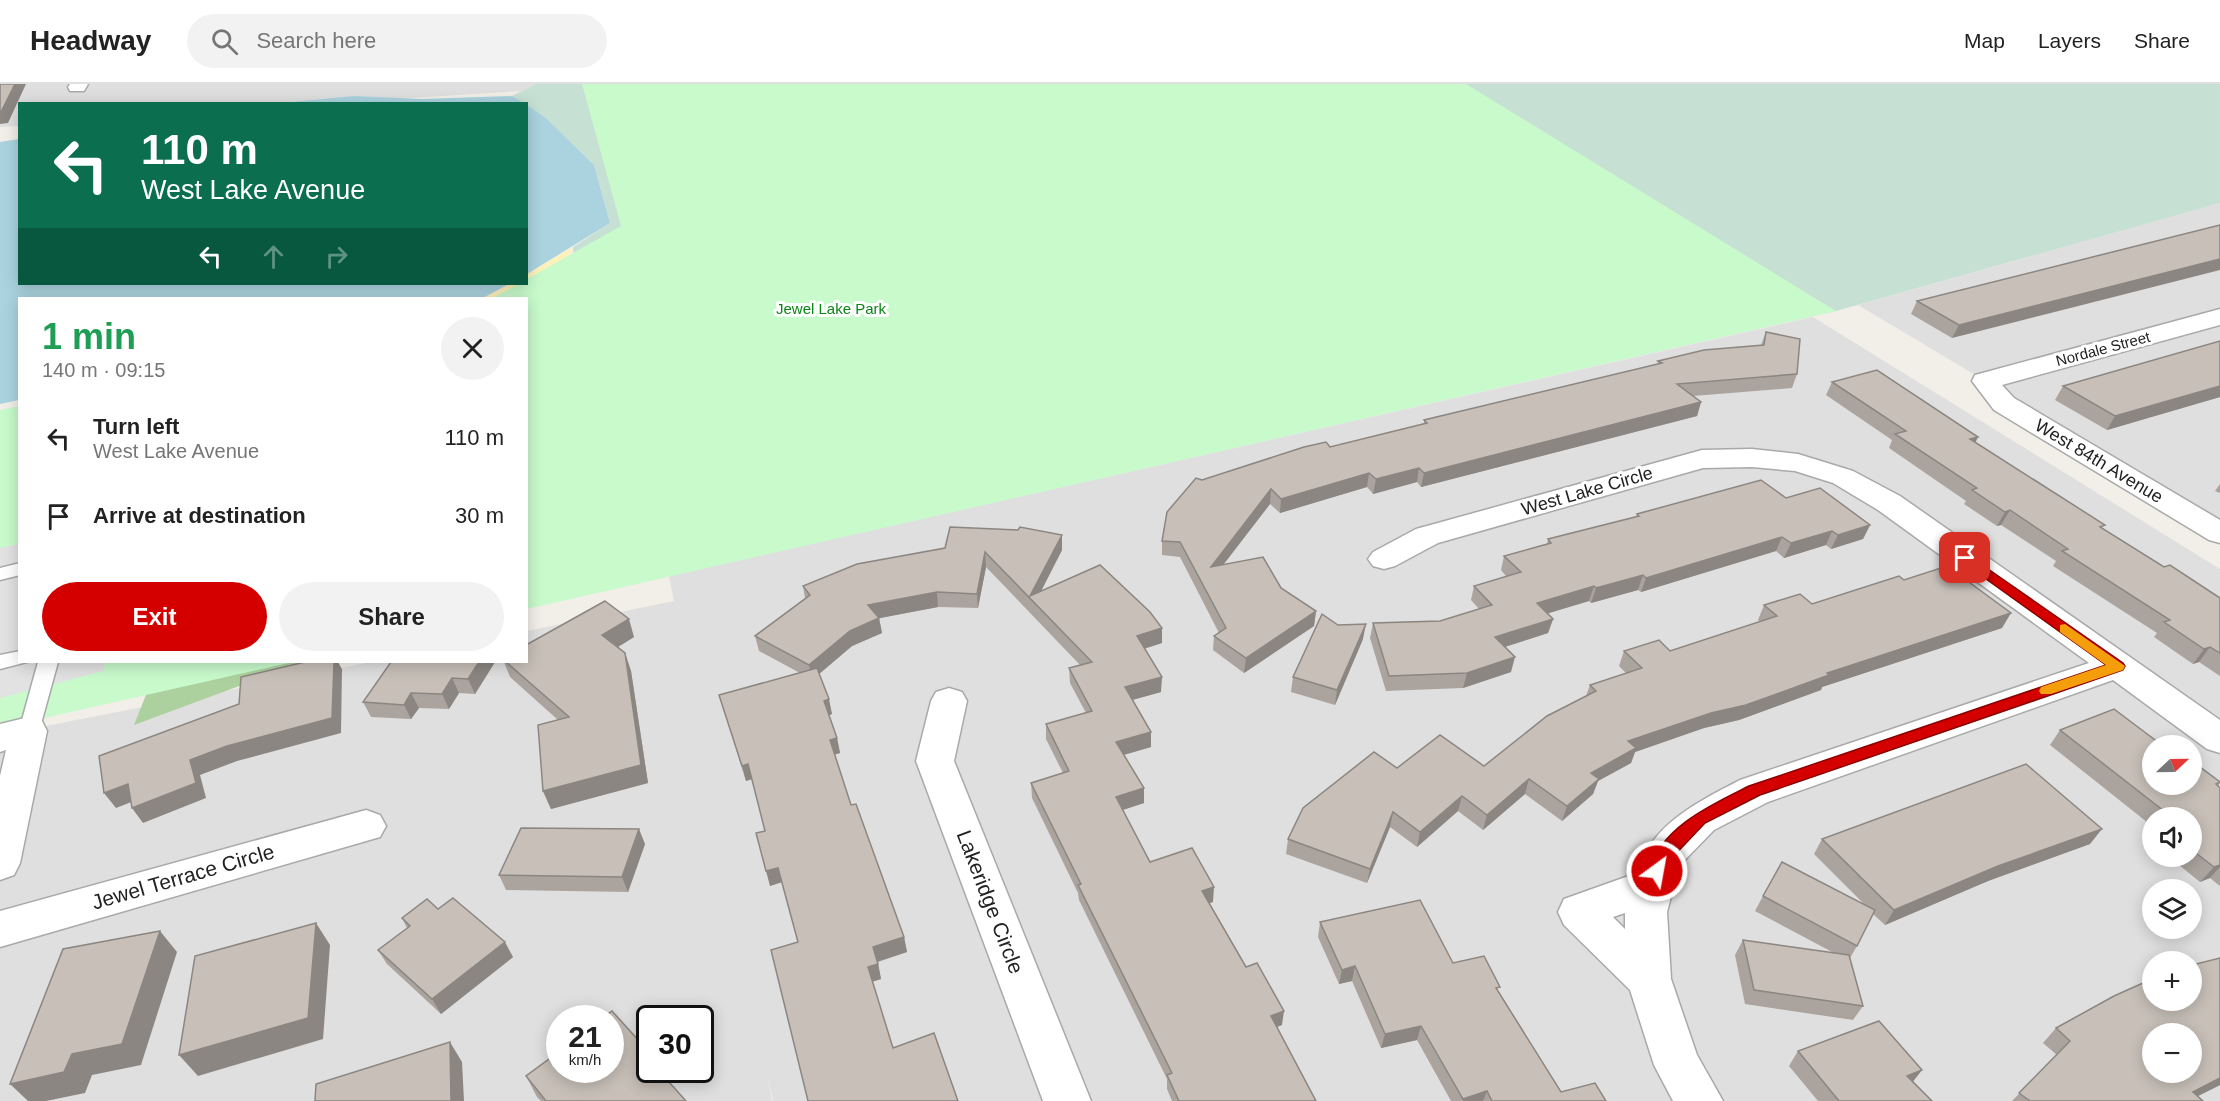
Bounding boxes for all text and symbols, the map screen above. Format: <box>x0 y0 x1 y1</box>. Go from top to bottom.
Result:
search box <box>187 14 607 68</box>
text: Headway <box>30 25 151 56</box>
icon: search <box>208 25 241 58</box>
text: Search here <box>256 28 376 53</box>
text: Map <box>1964 29 2005 52</box>
text: Layers <box>2038 29 2101 52</box>
text: Share <box>2134 29 2190 52</box>
icon: left <box>42 126 120 204</box>
text: 110 m <box>141 126 258 173</box>
text: West Lake Avenue <box>141 175 365 205</box>
icon: left <box>194 240 227 273</box>
icon: ahead <box>257 240 290 273</box>
icon: right <box>320 240 353 273</box>
park label: Jewel Lake Park <box>776 300 887 317</box>
text: 1 min <box>42 316 136 357</box>
button: close <box>441 317 504 380</box>
street label: Nordale Street <box>2054 328 2153 369</box>
text: 140 m · 09:15 <box>42 359 165 381</box>
text: Turn left <box>93 414 179 439</box>
street label: West 84th Avenue <box>2032 415 2166 507</box>
icon: left <box>42 422 75 455</box>
text: 110 m <box>444 425 504 450</box>
text: West Lake Avenue <box>93 440 259 462</box>
street label: West Lake Circle <box>1519 463 1655 519</box>
icon: arrive <box>42 500 75 533</box>
text: Arrive at destination <box>93 503 306 528</box>
text: 30 m <box>455 503 504 528</box>
pin <box>1939 532 1990 583</box>
icon: arrive <box>1948 541 1981 574</box>
button: Exit <box>42 582 267 651</box>
button: Share <box>279 582 504 651</box>
north arrow <box>2142 735 2202 795</box>
map controls <box>2142 735 2202 1083</box>
button: sound <box>2142 807 2202 867</box>
street label: Lakeridge Circle <box>953 827 1028 977</box>
street label: Jewel Terrace Circle <box>89 839 277 914</box>
position arrow <box>1625 839 1689 903</box>
button: layers <box>2142 879 2202 939</box>
button: + <box>2142 951 2202 1011</box>
speed limit sign: 30 <box>636 1005 714 1083</box>
text: 21 <box>568 1020 602 1053</box>
button: − <box>2142 1023 2202 1083</box>
text: km/h <box>569 1051 601 1068</box>

